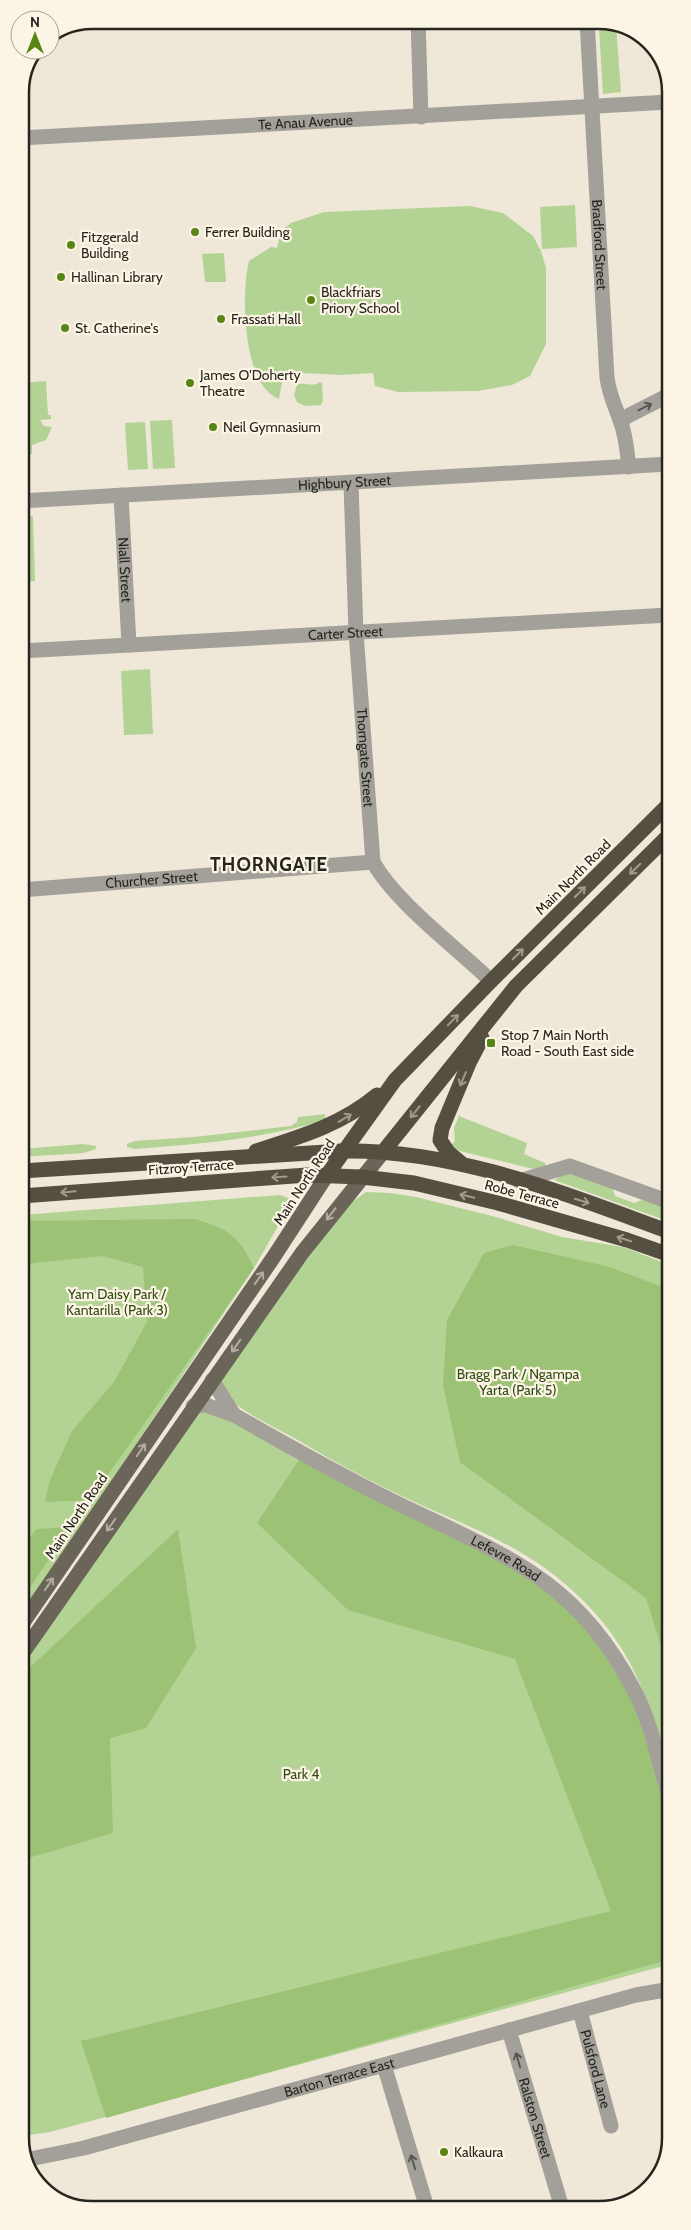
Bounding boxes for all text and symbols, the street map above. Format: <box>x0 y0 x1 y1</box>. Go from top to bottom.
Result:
north arrow <box>10 10 60 60</box>
text: N <box>30 13 40 31</box>
street label: Te Anau Avenue <box>258 111 353 134</box>
street label: Bradford Street <box>588 199 611 291</box>
place label: Ferrer Building <box>205 223 291 241</box>
marker: Ferrer Building <box>189 226 201 238</box>
place label: Fitzgerald Building <box>81 228 139 262</box>
marker: Fitzgerald Building <box>65 239 77 251</box>
place label: Hallinan Library <box>71 268 163 286</box>
marker: Hallinan Library <box>55 271 67 283</box>
place label: Blackfriars Priory School <box>321 283 400 317</box>
marker: Blackfriars Priory School <box>305 294 317 306</box>
place label: Frassati Hall <box>231 310 302 328</box>
marker: Frassati Hall <box>215 313 227 325</box>
place label: St. Catherine's <box>75 319 159 337</box>
marker: St. Catherine's <box>59 322 71 334</box>
place label: James O'Doherty Theatre <box>199 366 301 400</box>
marker: James O'Doherty Theatre <box>184 377 196 389</box>
one-way arrow <box>637 402 652 412</box>
place label: Neil Gymnasium <box>223 418 321 436</box>
marker: Neil Gymnasium <box>207 421 219 433</box>
street label: Highbury Street <box>297 471 392 494</box>
street label: Niall Street <box>114 537 136 603</box>
street label: Carter Street <box>307 622 384 644</box>
street label: Thorngate Street <box>353 707 378 808</box>
street label: Main North Road <box>531 835 615 919</box>
district label: THORNGATE <box>210 853 328 876</box>
one-way arrow <box>629 863 641 875</box>
street label: Churcher Street <box>105 867 199 892</box>
one-way arrow <box>574 886 587 898</box>
one-way arrow <box>512 948 524 960</box>
one-way arrow <box>447 1014 459 1026</box>
place label: Stop 7 Main North Road - South East side <box>501 1026 634 1060</box>
marker: Stop 7 Main North Road - South East side <box>485 1037 497 1049</box>
one-way arrow <box>458 1071 467 1086</box>
one-way arrow <box>409 1105 420 1118</box>
one-way arrow <box>337 1113 352 1123</box>
street label: Main North Road <box>269 1135 339 1229</box>
street label: Fitzroy Terrace <box>148 1155 234 1179</box>
one-way arrow <box>271 1173 287 1182</box>
street label: Robe Terrace <box>483 1175 561 1213</box>
one-way arrow <box>60 1187 76 1197</box>
one-way arrow <box>460 1191 476 1200</box>
one-way arrow <box>574 1196 590 1206</box>
one-way arrow <box>326 1207 337 1220</box>
one-way arrow <box>616 1234 632 1244</box>
one-way arrow <box>254 1271 264 1285</box>
park label: Yam Daisy Park / Kantarilla (Park 3) <box>66 1285 168 1319</box>
one-way arrow <box>231 1339 241 1353</box>
park label: Bragg Park / Ngampa Yarta (Park 5) <box>457 1365 580 1399</box>
one-way arrow <box>136 1443 146 1457</box>
street label: Main North Road <box>41 1470 111 1562</box>
one-way arrow <box>106 1518 116 1532</box>
street label: Lefevre Road <box>468 1531 544 1585</box>
one-way arrow <box>44 1577 54 1591</box>
park label: Park 4 <box>283 1765 319 1783</box>
street label: Pulsford Lane <box>576 2028 615 2110</box>
street label: Barton Terrace East <box>282 2053 397 2101</box>
one-way arrow <box>513 2053 523 2069</box>
street label: Ralston Street <box>515 2076 556 2161</box>
place label: Kalkaura <box>454 2143 504 2161</box>
marker: Kalkaura <box>438 2146 450 2158</box>
one-way arrow <box>408 2154 418 2170</box>

